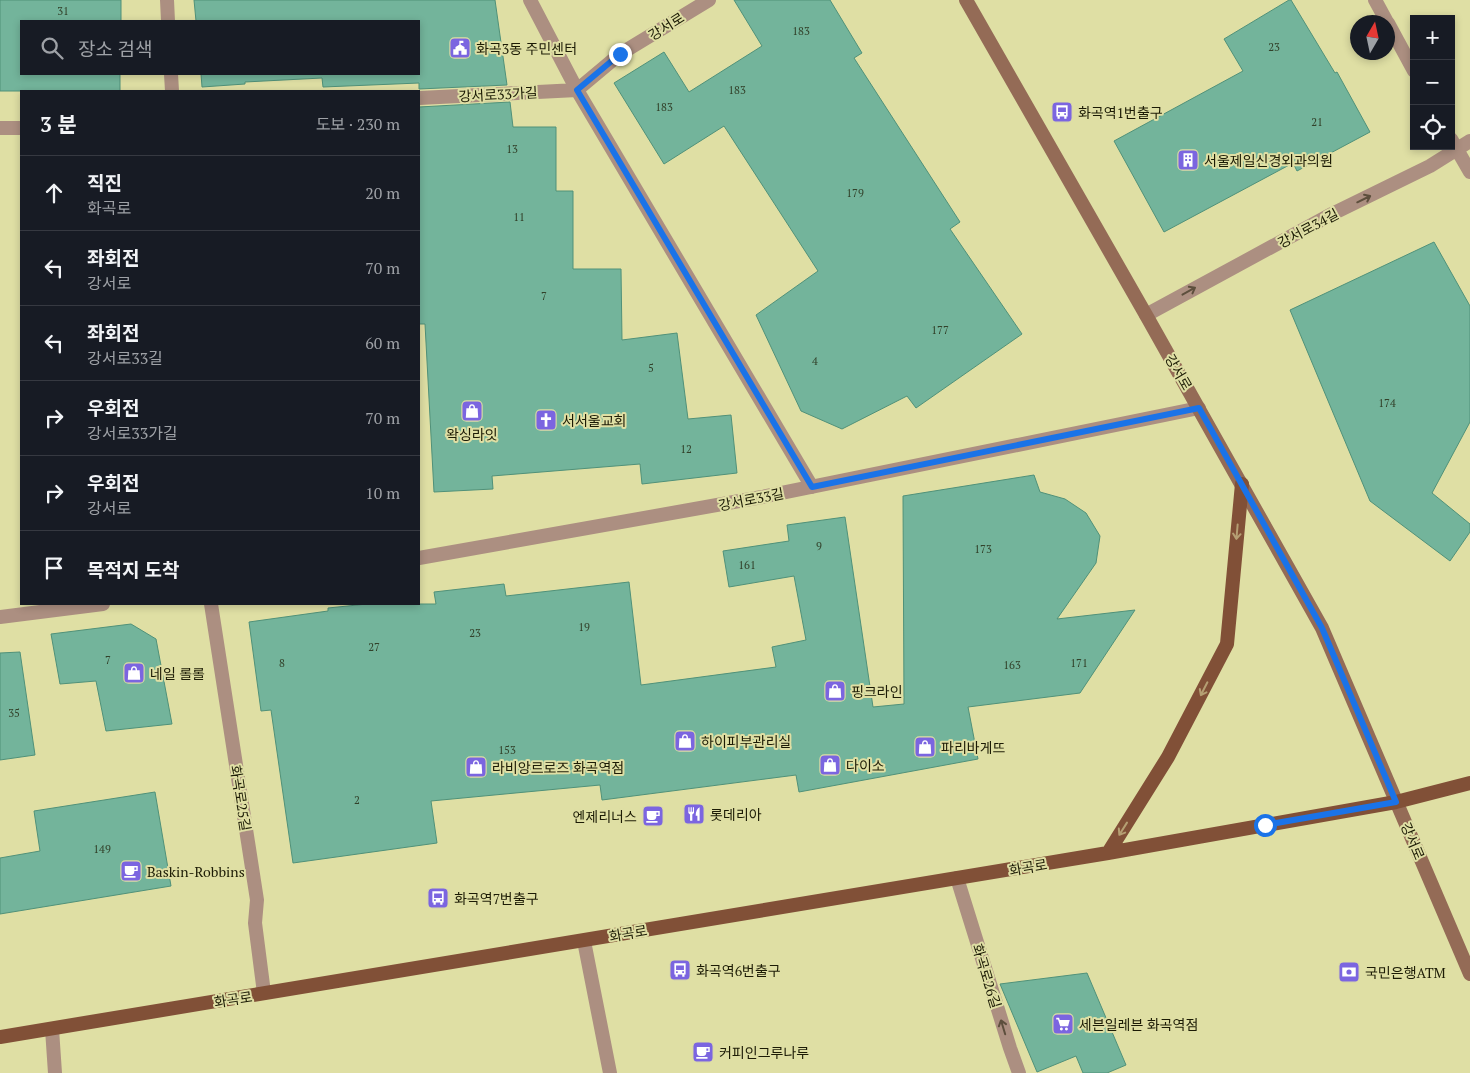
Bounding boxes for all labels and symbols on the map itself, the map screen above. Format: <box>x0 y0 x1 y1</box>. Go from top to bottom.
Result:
house number: 31 <box>57 4 69 18</box>
street label: 강서로 <box>645 8 688 44</box>
north arrow <box>1350 15 1395 60</box>
house number: 183 <box>792 24 810 38</box>
public building icon: 화곡3동 주민센터 <box>448 36 472 60</box>
place label: 화곡3동 주민센터 <box>476 39 577 58</box>
house number: 23 <box>1268 40 1280 54</box>
route end <box>609 43 632 66</box>
street label: 강서로33가길 <box>458 82 538 106</box>
house number: 183 <box>728 83 746 97</box>
house number: 183 <box>655 100 673 114</box>
bus stop icon: 화곡역1번출구 <box>1050 100 1074 124</box>
place label: 화곡역1번출구 <box>1078 103 1163 122</box>
house number: 21 <box>1311 115 1323 129</box>
house number: 13 <box>506 142 518 156</box>
building icon: 서울제일신경외과의원 <box>1176 148 1200 172</box>
place label: 서울제일신경외과의원 <box>1204 151 1333 170</box>
house number: 179 <box>846 186 864 200</box>
one-way arrow <box>1356 194 1371 204</box>
street label: 강서로34길 <box>1274 204 1342 252</box>
house number: 11 <box>513 210 525 224</box>
one-way arrow <box>1181 286 1196 296</box>
house number: 7 <box>541 289 547 303</box>
house number: 177 <box>931 323 949 337</box>
street label: 강서로 <box>1161 351 1197 394</box>
house number: 4 <box>812 354 818 368</box>
house number: 5 <box>648 361 654 375</box>
house number: 174 <box>1378 396 1396 410</box>
shop icon: 왁싱라잇 <box>460 399 484 423</box>
church icon: 서서울교회 <box>534 408 558 432</box>
place label: 서서울교회 <box>562 411 626 430</box>
place label: 왁싱라잇 <box>446 425 498 444</box>
house number: 12 <box>680 442 692 456</box>
street label: 강서로33길 <box>717 483 785 515</box>
one-way arrow <box>1232 524 1242 540</box>
house number: 9 <box>816 539 822 553</box>
house number: 173 <box>974 542 992 556</box>
house number: 161 <box>738 558 756 572</box>
house number: 19 <box>578 620 590 634</box>
house number: 23 <box>469 626 481 640</box>
house number: 27 <box>368 640 380 654</box>
house number: 7 <box>105 653 111 667</box>
house number: 8 <box>279 656 285 670</box>
house number: 171 <box>1070 656 1088 670</box>
house number: 163 <box>1003 658 1021 672</box>
shop icon: 네일 롤롤 <box>122 661 146 685</box>
place label: 네일 롤롤 <box>150 664 205 683</box>
shop icon: 핑크라인 <box>823 679 847 703</box>
one-way arrow <box>1199 681 1209 696</box>
place label: 핑크라인 <box>851 682 903 701</box>
house number: 35 <box>8 706 20 720</box>
shop icon: 하이피부관리실 <box>673 729 697 753</box>
place label: 하이피부관리실 <box>701 732 791 751</box>
shop icon: 파리바게뜨 <box>913 735 937 759</box>
place label: 파리바게뜨 <box>941 738 1006 757</box>
house number: 153 <box>498 743 516 757</box>
shop icon: 다이소 <box>818 753 842 777</box>
shop icon: 라비앙르로즈 화곡역점 <box>464 755 488 779</box>
place label: 다이소 <box>846 756 885 775</box>
place label: 라비앙르로즈 화곡역점 <box>492 758 624 777</box>
street label: 화곡로25길 <box>226 764 256 832</box>
house number: 2 <box>354 793 360 807</box>
restaurant icon: 롯데리아 <box>682 802 706 826</box>
cafe icon: 엔제리너스 <box>641 804 665 828</box>
place label: 롯데리아 <box>710 805 762 824</box>
place label: 엔제리너스 <box>573 807 637 826</box>
route start <box>1254 814 1277 837</box>
street label: 강서로 <box>1397 820 1429 863</box>
one-way arrow <box>1117 822 1127 836</box>
house number: 149 <box>93 842 111 856</box>
street label: 화곡로 <box>1007 854 1049 880</box>
cafe icon: Baskin-Robbins <box>119 859 143 883</box>
place label: Baskin-Robbins <box>147 862 245 881</box>
bus stop icon: 화곡역7번출구 <box>426 886 450 910</box>
place label: 화곡역7번출구 <box>454 889 539 908</box>
street label: 화곡로 <box>607 920 649 946</box>
street label: 화곡로26길 <box>968 941 1006 1011</box>
bus stop icon: 화곡역6번출구 <box>668 958 692 982</box>
bank icon: 국민은행ATM <box>1337 960 1361 984</box>
place label: 화곡역6번출구 <box>696 961 781 980</box>
place label: 국민은행ATM <box>1365 963 1446 982</box>
street label: 화곡로 <box>212 987 254 1011</box>
supermarket icon: 세븐일레븐 화곡역점 <box>1051 1012 1075 1036</box>
place label: 세븐일레븐 화곡역점 <box>1079 1015 1198 1034</box>
one-way arrow <box>998 1019 1008 1035</box>
cafe icon: 커피인그루나루 <box>691 1040 715 1064</box>
place label: 커피인그루나루 <box>719 1043 809 1062</box>

